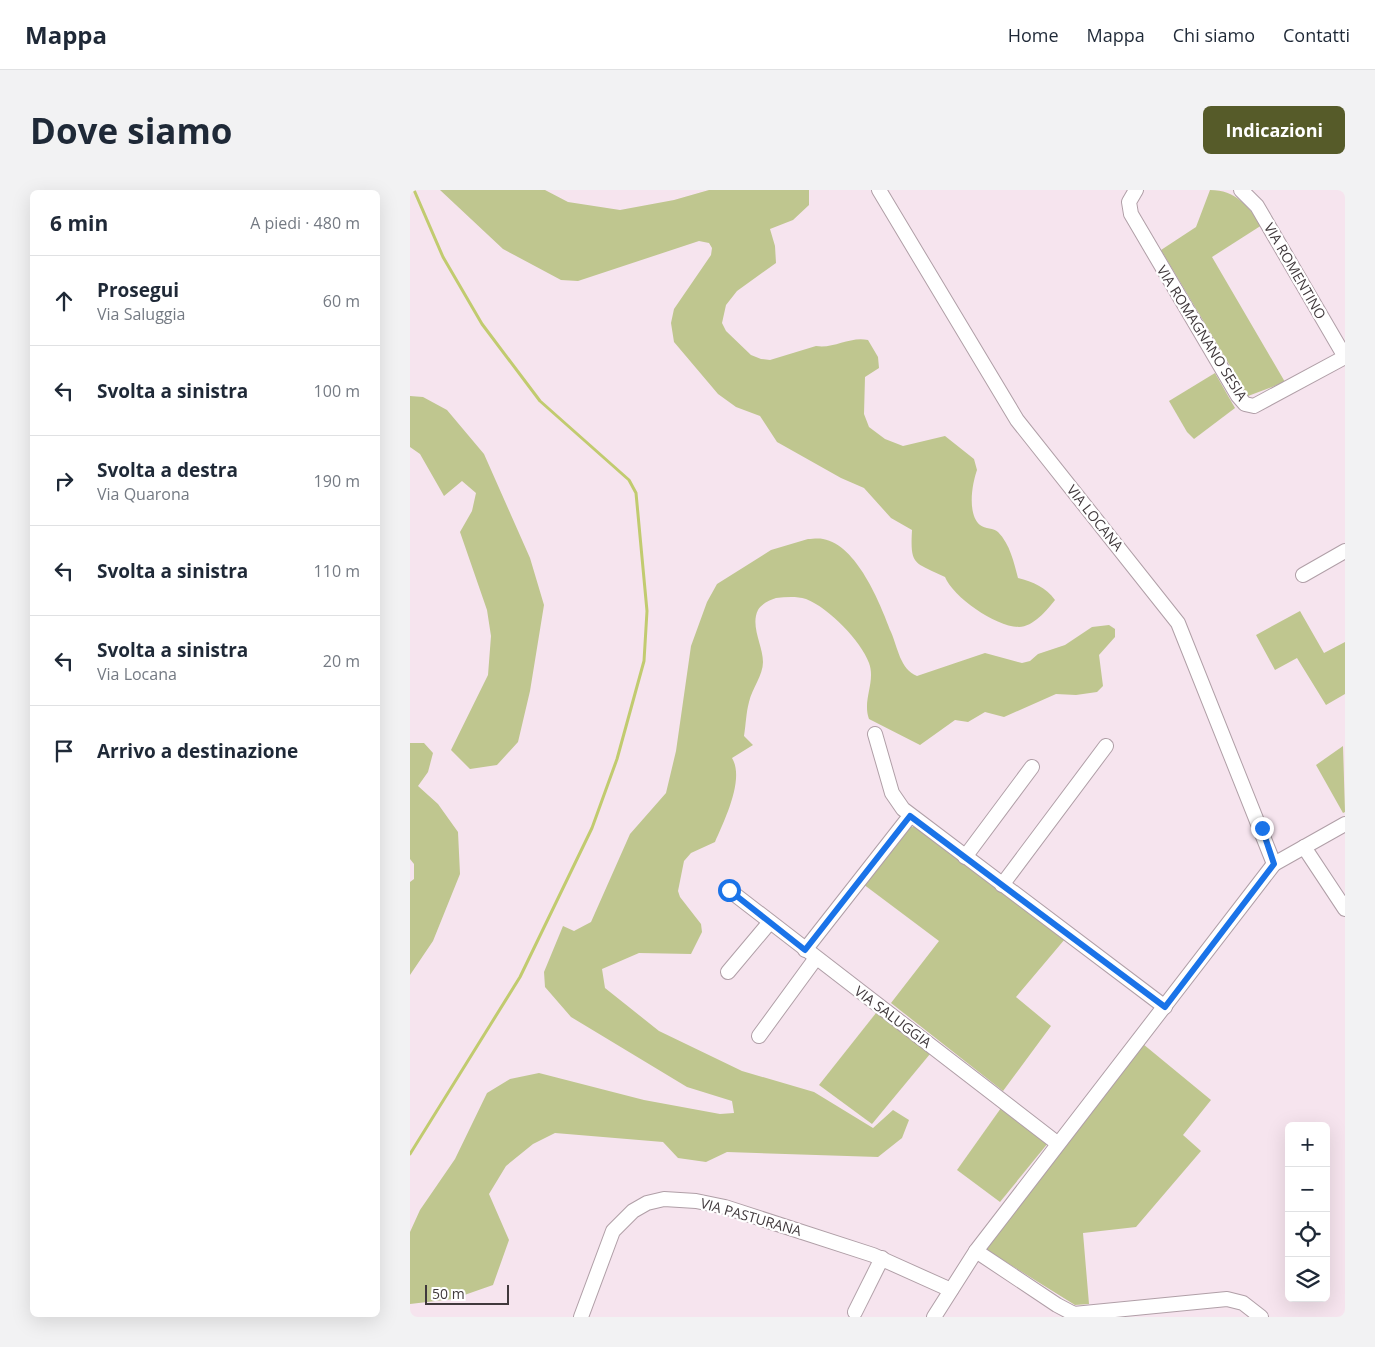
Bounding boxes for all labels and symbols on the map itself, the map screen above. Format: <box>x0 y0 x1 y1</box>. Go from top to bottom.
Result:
street label: VIA ROMENTINO <box>1260 219 1331 322</box>
street label: VIA ROMAGNANO SESIA <box>1153 261 1252 404</box>
street label: VIA LOCANA <box>1063 481 1128 555</box>
route end <box>1251 817 1274 840</box>
route start <box>718 879 741 902</box>
street label: VIA SALUGGIA <box>851 981 936 1052</box>
street label: VIA PASTURANA <box>698 1193 804 1240</box>
scale bar <box>425 1282 509 1305</box>

